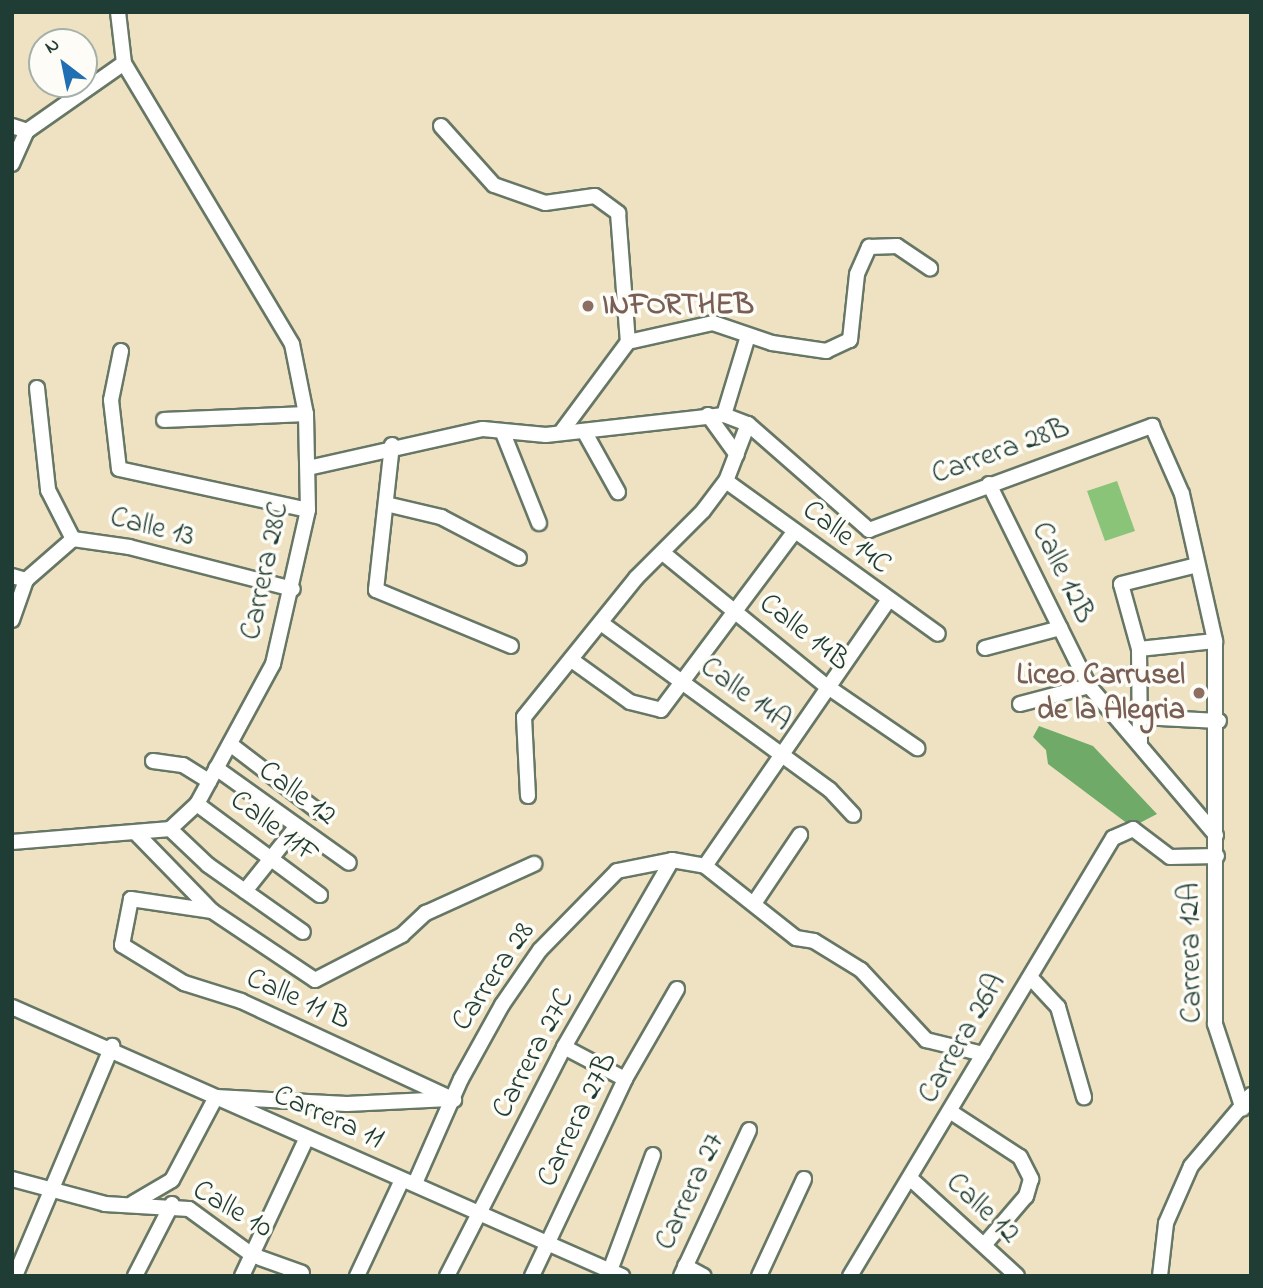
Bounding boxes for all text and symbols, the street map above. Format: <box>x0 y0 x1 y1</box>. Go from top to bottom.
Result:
north arrow <box>28 28 98 98</box>
text: N <box>40 32 65 61</box>
place label: INFORTHEB <box>602 288 754 324</box>
marker: INFORTHEB <box>580 298 596 314</box>
street label: Carrera 28B <box>927 410 1075 494</box>
street label: Calle 14C <box>794 493 898 583</box>
street label: Carrera 28C <box>234 499 298 643</box>
street label: Calle 13 <box>106 500 198 556</box>
street label: Calle 12B <box>1022 516 1102 630</box>
street label: Calle 14B <box>751 586 857 680</box>
street label: Calle 14A <box>692 650 798 740</box>
place label: Liceo Carrusel de la Alegria <box>1017 658 1185 728</box>
marker: Liceo Carrusel de la Alegria <box>1191 685 1207 701</box>
street label: Calle 12 <box>251 754 343 834</box>
street label: Calle 11F <box>222 783 326 873</box>
street label: Carrera 12A <box>1173 882 1211 1024</box>
street label: Carrera 28 <box>444 916 544 1038</box>
street label: Calle 11 B <box>240 961 356 1039</box>
street label: Carrera 26A <box>911 968 1015 1110</box>
street label: Carrera 27C <box>485 983 583 1125</box>
street label: Carrera 27B <box>530 1047 626 1193</box>
street label: Carrera 11 <box>267 1078 389 1158</box>
street label: Carrera 27 <box>648 1128 734 1256</box>
street label: Calle 12 <box>937 1166 1027 1252</box>
street label: Calle 10 <box>186 1173 278 1247</box>

